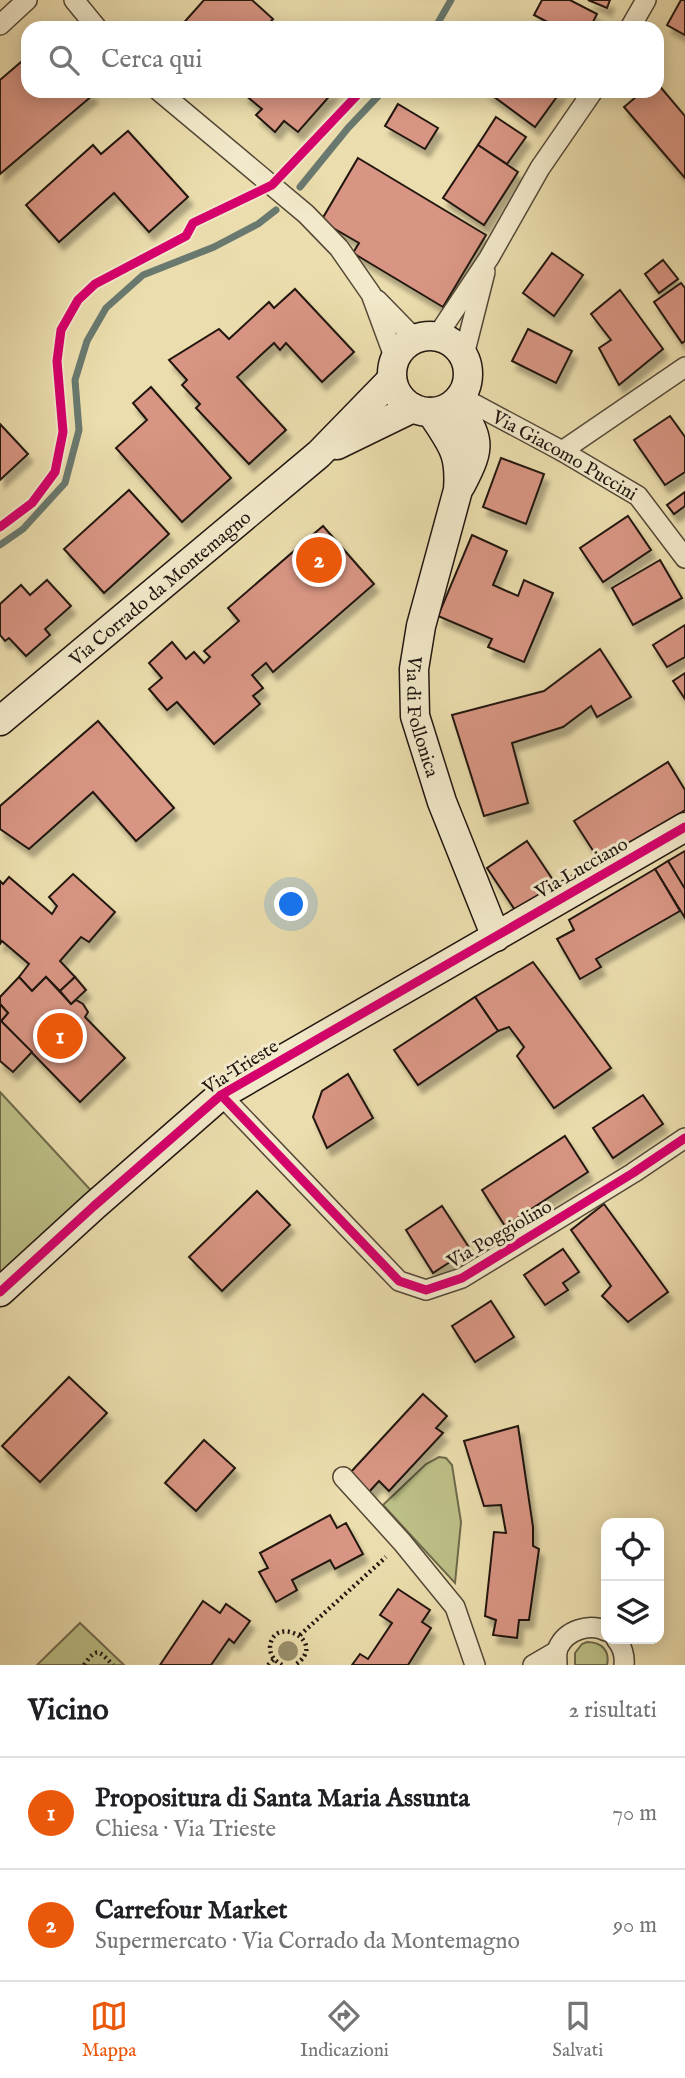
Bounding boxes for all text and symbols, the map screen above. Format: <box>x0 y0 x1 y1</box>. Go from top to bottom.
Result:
search box <box>21 21 664 98</box>
icon: search <box>45 41 83 79</box>
text: Cerca qui <box>101 43 202 76</box>
street label: Via Giacomo Puccini <box>486 405 641 507</box>
street label: Via Corrado da Montemagno <box>64 506 257 673</box>
pin: 2 <box>296 534 342 586</box>
street label: Via di Follonica <box>400 653 444 781</box>
street label: Via Lucciano <box>530 833 633 905</box>
your location <box>274 887 308 921</box>
pin: 1 <box>37 1010 83 1062</box>
street label: Via Trieste <box>198 1035 284 1101</box>
street label: Via Poggiolino <box>442 1195 557 1275</box>
map controls <box>601 1518 664 1644</box>
button: locate <box>601 1518 664 1581</box>
button: layers <box>601 1581 664 1644</box>
text: Vicino <box>28 1692 109 1730</box>
text: 2 risultati <box>568 1696 657 1725</box>
text: Propositura di Santa Maria Assunta <box>95 1782 470 1815</box>
text: 1 <box>47 1799 55 1828</box>
text: 70 m <box>612 1799 657 1828</box>
text: Chiesa · Via Trieste <box>95 1815 276 1844</box>
text: Carrefour Market <box>95 1894 287 1927</box>
text: 2 <box>46 1911 56 1940</box>
text: 90 m <box>613 1911 657 1940</box>
text: Supermercato · Via Corrado da Montemagno <box>95 1927 520 1956</box>
tab: Mappa <box>82 1997 137 2063</box>
tab: Indicazioni <box>300 1997 389 2063</box>
tab: Salvati <box>552 1997 603 2063</box>

